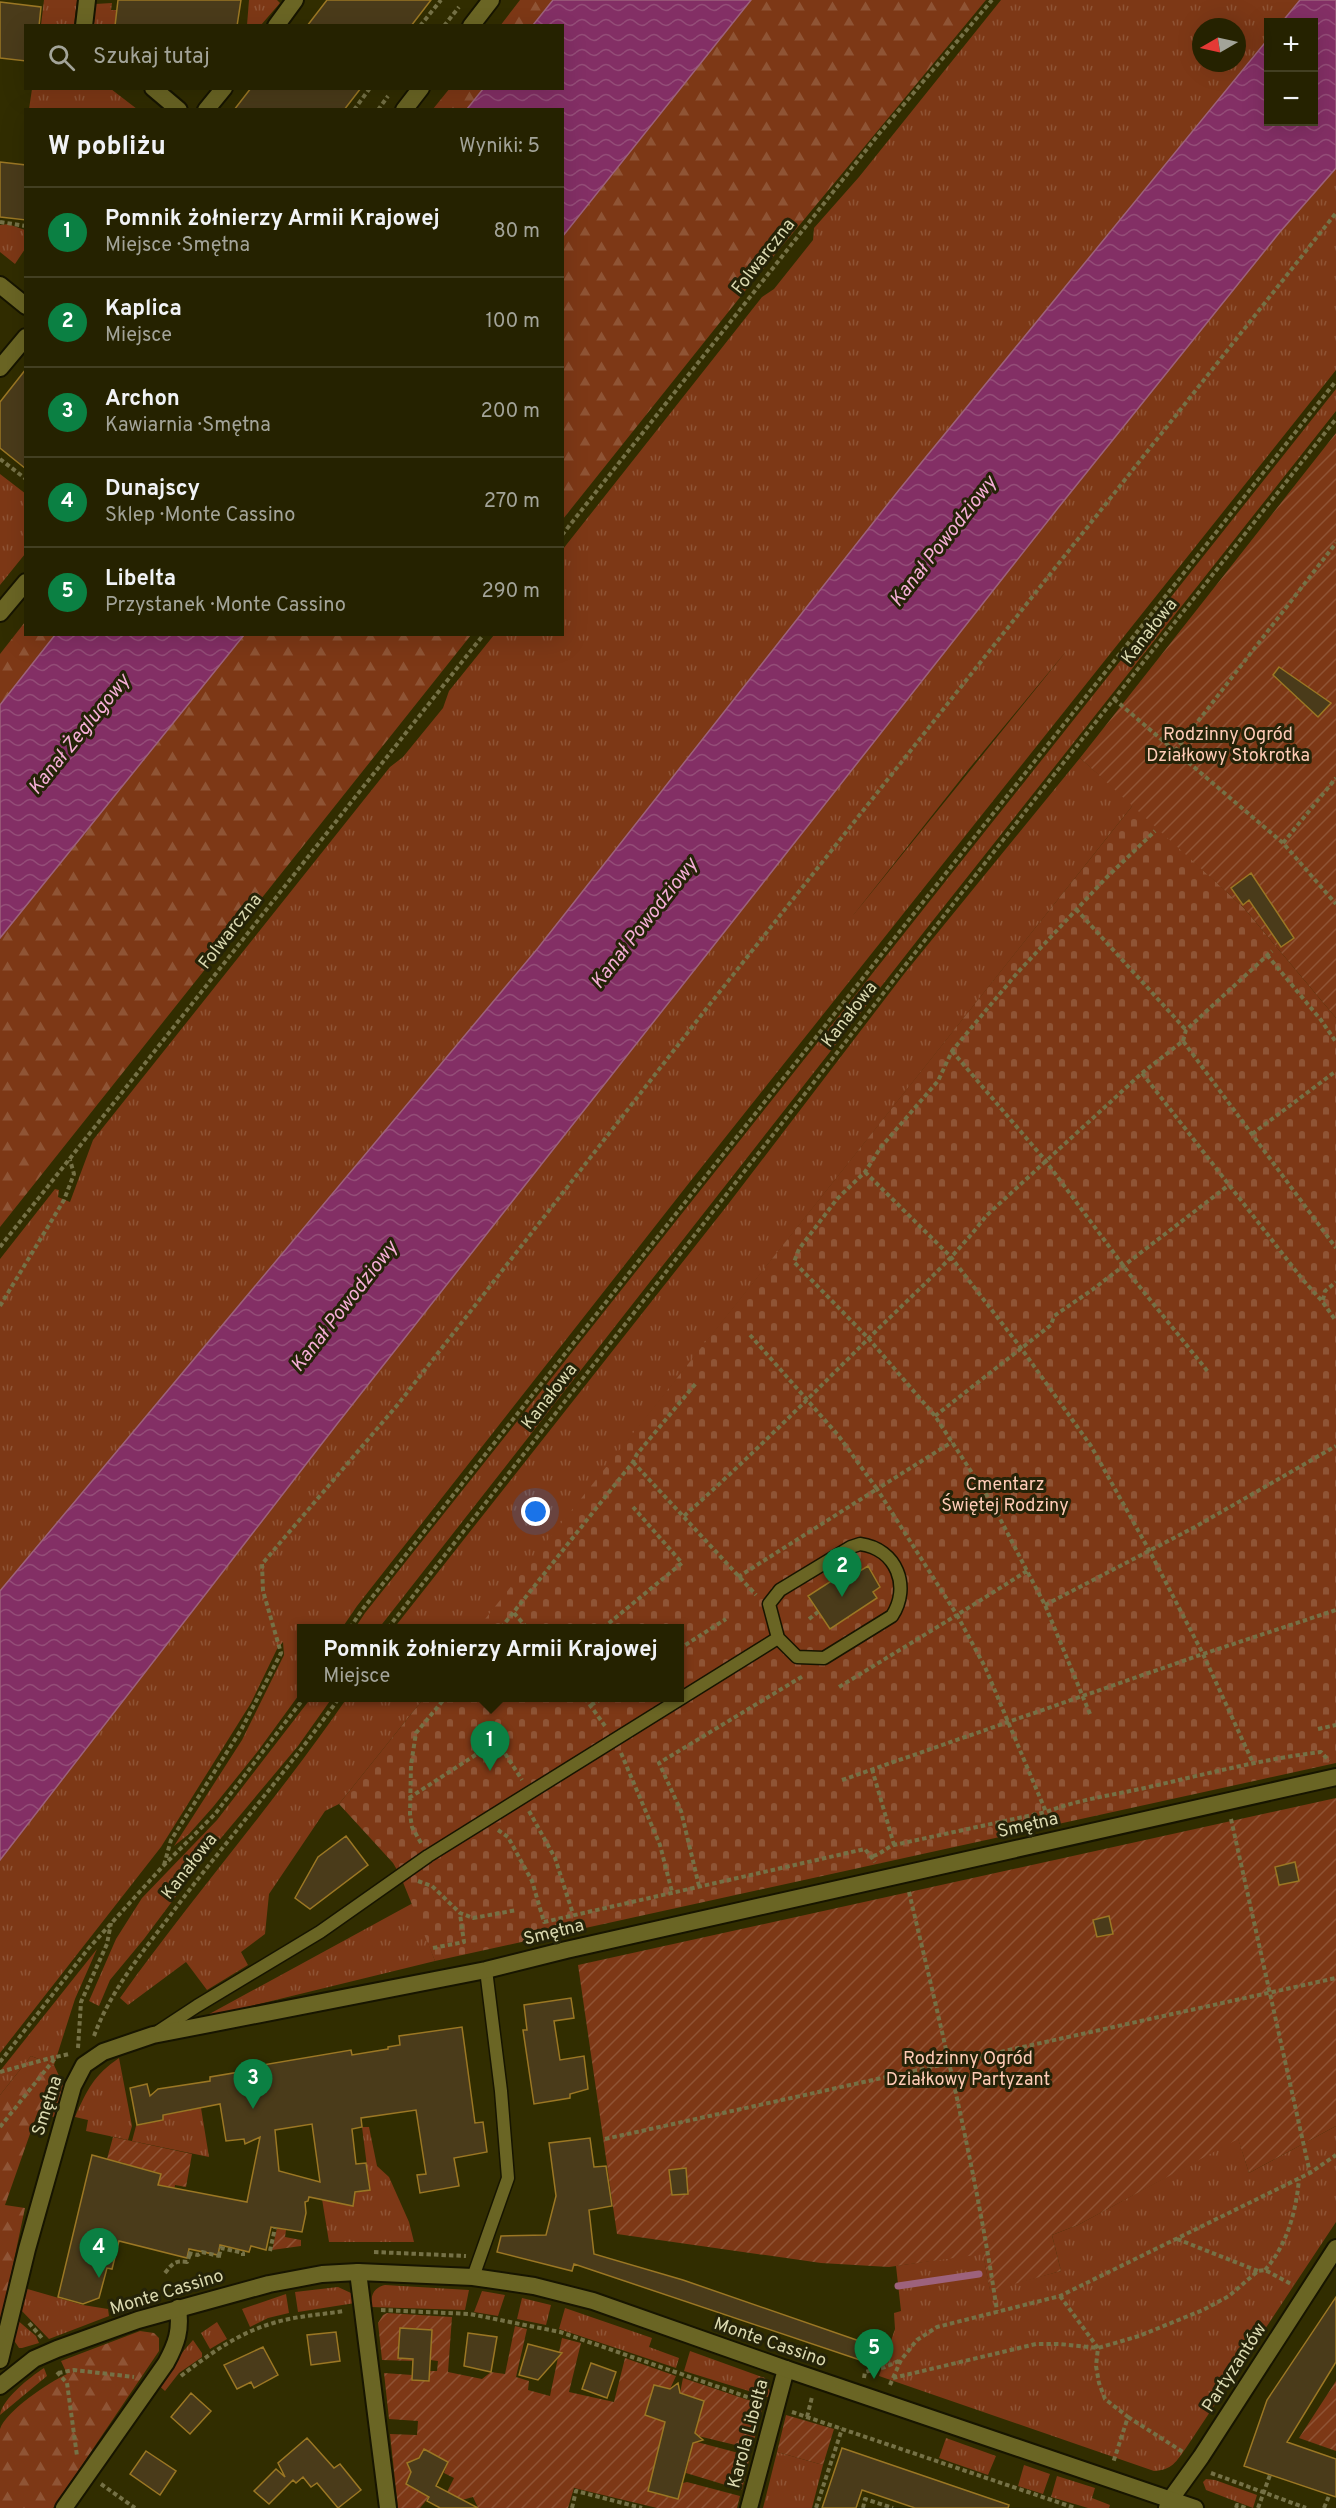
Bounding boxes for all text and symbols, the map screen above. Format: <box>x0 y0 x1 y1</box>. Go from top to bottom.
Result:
north arrow <box>1192 18 1246 72</box>
map controls <box>1264 18 1318 126</box>
button: + <box>1264 18 1318 72</box>
search box <box>24 24 564 90</box>
icon: search <box>45 41 78 74</box>
text: Szukaj tutaj <box>93 44 210 71</box>
button: − <box>1264 72 1318 126</box>
text: W pobliżu <box>48 131 166 164</box>
text: Wyniki: 5 <box>459 134 540 160</box>
text: Pomnik żołnierzy Armii Krajowej <box>105 206 440 233</box>
street label: Folwarczna <box>727 214 801 300</box>
text: 1 <box>64 219 72 245</box>
text: 80 m <box>494 219 540 245</box>
text: Miejsce · Smętna <box>105 233 250 259</box>
text: Kaplica <box>105 296 182 323</box>
text: 2 <box>61 309 74 335</box>
text: 100 m <box>485 309 540 335</box>
text: Miejsce <box>105 323 172 349</box>
text: Archon <box>105 386 180 413</box>
text: 3 <box>62 399 74 425</box>
text: 200 m <box>481 399 540 425</box>
text: Kawiarnia · Smętna <box>105 413 271 439</box>
water label: Kanał Powodziowy <box>885 470 1004 613</box>
text: Dunajscy <box>105 476 200 503</box>
text: 4 <box>61 489 74 515</box>
text: 270 m <box>484 489 540 515</box>
text: Sklep · Monte Cassino <box>105 503 295 529</box>
text: Libelta <box>105 566 176 593</box>
text: 5 <box>61 579 74 605</box>
text: 290 m <box>482 579 540 605</box>
text: Przystanek · Monte Cassino <box>105 593 346 619</box>
street label: Kanałowa <box>1117 594 1183 670</box>
water label: Kanał Żeglugowy <box>23 667 138 801</box>
park label: Rodzinny Ogród Działkowy Stokrotka <box>1146 724 1310 768</box>
water label: Kanał Powodziowy <box>586 852 705 995</box>
street label: Folwarczna <box>194 889 268 975</box>
street label: Kanałowa <box>817 977 883 1053</box>
water label: Kanał Powodziowy <box>286 1235 405 1378</box>
street label: Kanałowa <box>517 1359 583 1435</box>
park label: Cmentarz Świętej Rodziny <box>941 1474 1069 1518</box>
your location <box>521 1497 550 1526</box>
pin: 2 <box>822 1548 862 1597</box>
popup <box>297 1624 684 1702</box>
text: Pomnik żołnierzy Armii Krajowej <box>323 1637 658 1664</box>
text: Miejsce <box>323 1664 390 1690</box>
pin: 1 <box>470 1722 510 1771</box>
street label: Smętna <box>995 1808 1061 1844</box>
street label: Kanałowa <box>157 1829 223 1905</box>
street label: Smętna <box>521 1914 587 1952</box>
park label: Rodzinny Ogród Działkowy Partyzant <box>886 2048 1050 2092</box>
pin: 3 <box>234 2060 272 2109</box>
street label: Smętna <box>28 2073 68 2139</box>
pin: 4 <box>80 2228 118 2278</box>
street label: Monte Cassino <box>107 2265 227 2321</box>
street label: Monte Cassino <box>711 2313 829 2373</box>
street label: Partyzantów <box>1198 2319 1272 2417</box>
pin: 5 <box>854 2330 894 2379</box>
street label: Karola Libelta <box>723 2377 775 2491</box>

